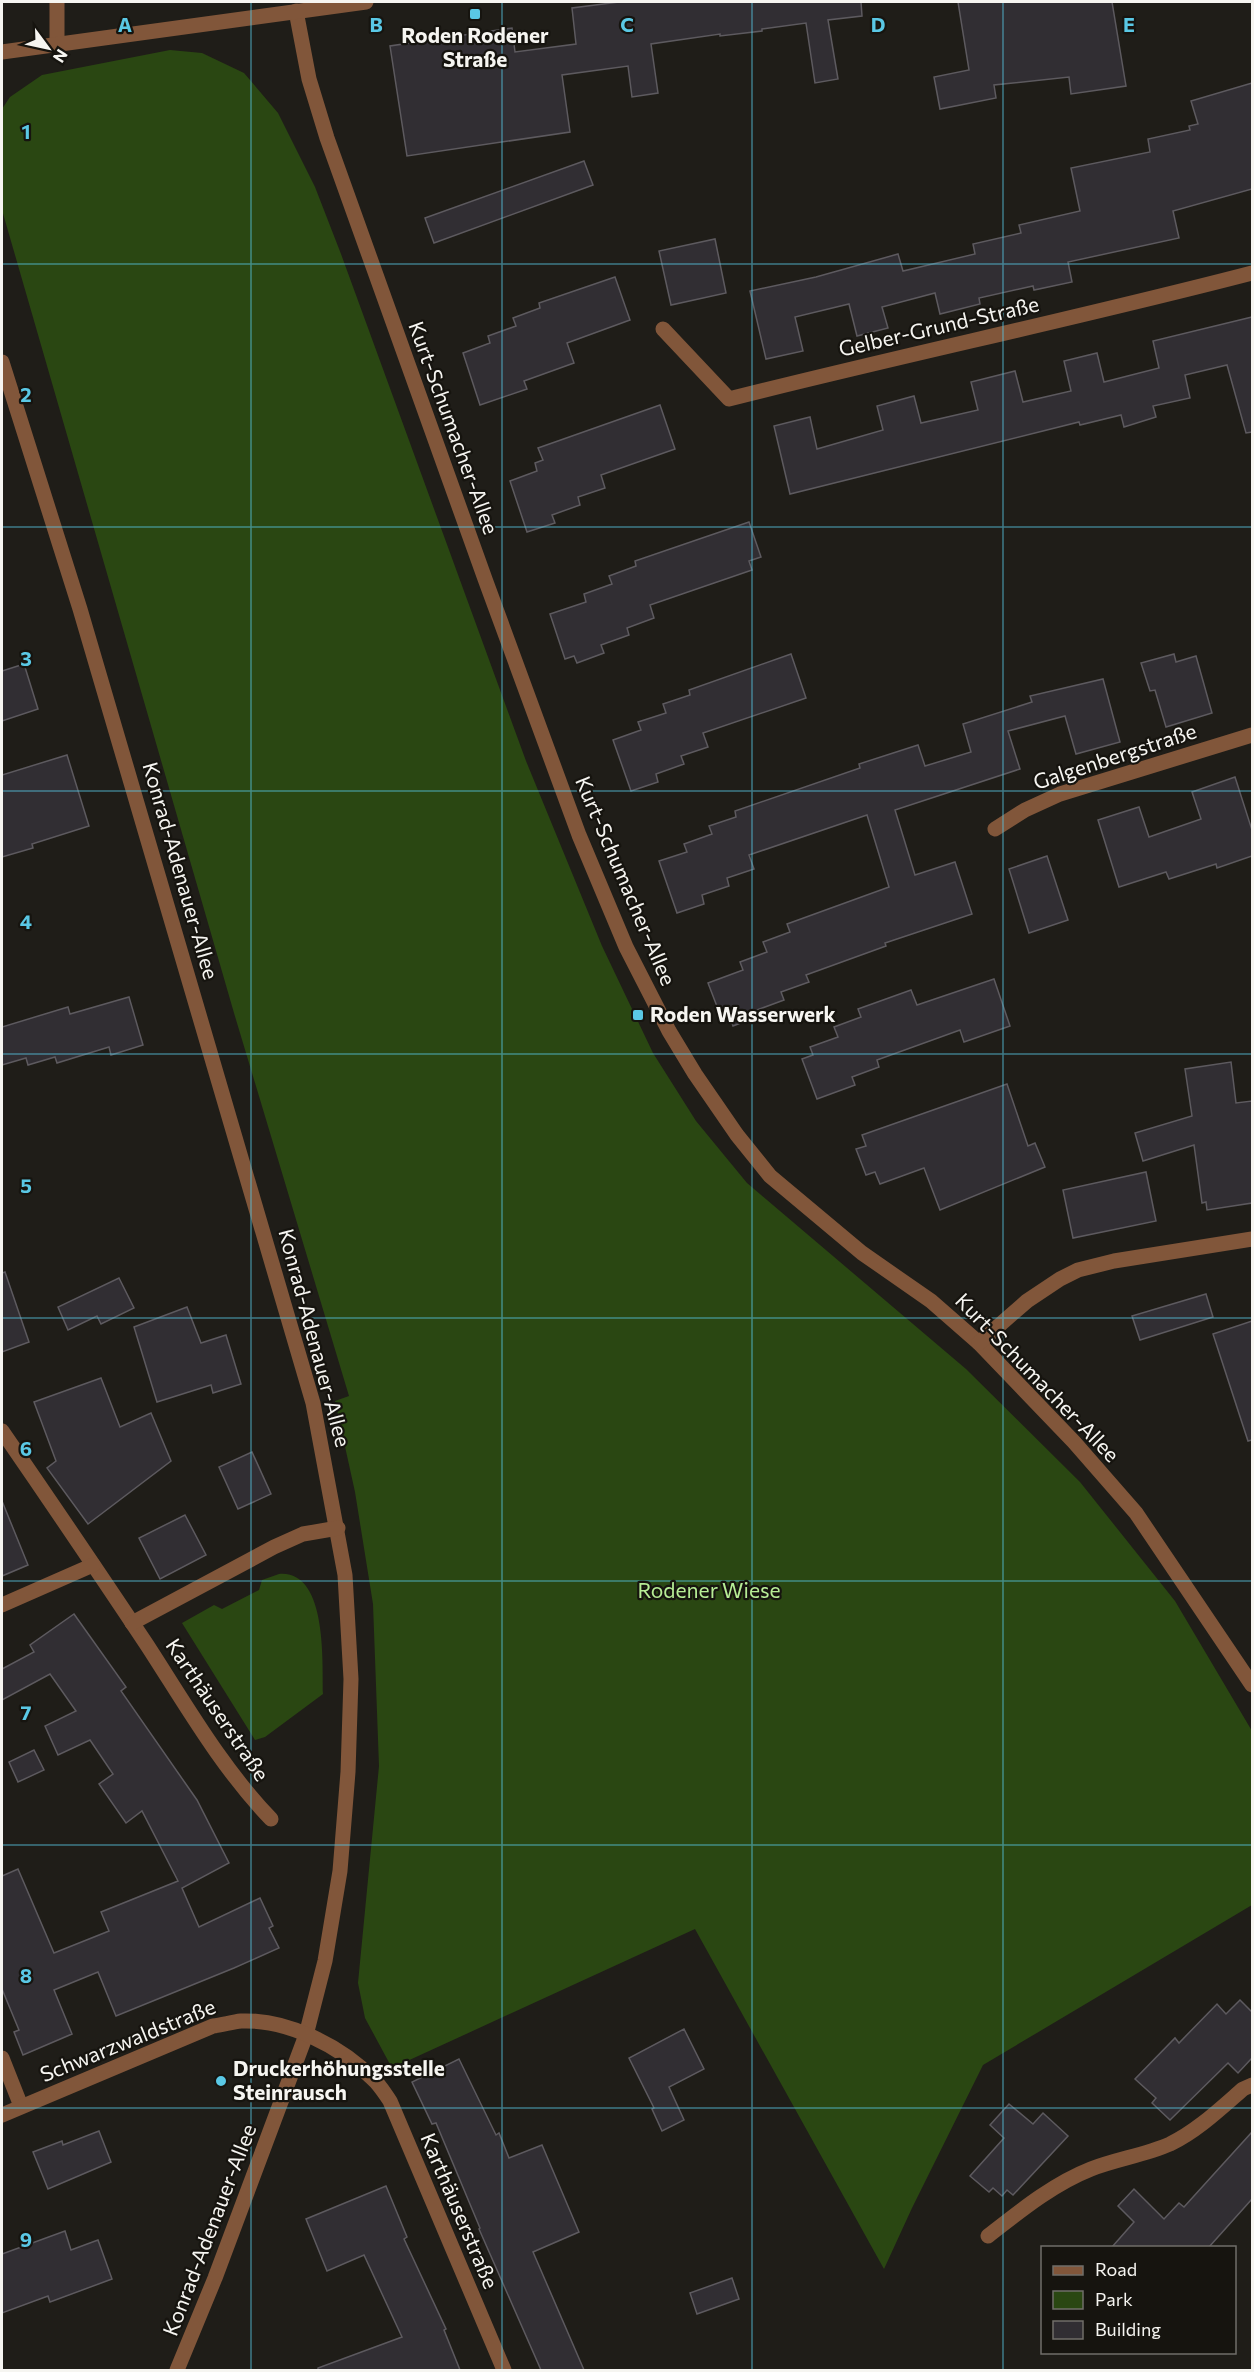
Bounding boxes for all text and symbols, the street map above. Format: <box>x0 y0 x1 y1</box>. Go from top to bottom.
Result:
marker: Roden Rodener Straße <box>468 7 482 21</box>
text: A <box>118 12 132 36</box>
text: B <box>369 12 383 36</box>
text: C <box>620 12 634 36</box>
text: D <box>871 12 885 36</box>
text: E <box>1123 12 1135 36</box>
north arrow <box>18 18 78 78</box>
place label: Roden Rodener Straße <box>401 22 549 71</box>
text: N <box>50 46 72 67</box>
text: 1 <box>21 119 31 143</box>
street label: Gelber-Grund-Straße <box>836 290 1041 361</box>
street label: Kurt-Schumacher-Allee <box>404 318 505 537</box>
text: 2 <box>20 382 32 406</box>
text: 3 <box>20 646 32 670</box>
street label: Galgenbergstraße <box>1030 717 1199 794</box>
street label: Konrad-Adenauer-Allee <box>138 759 224 982</box>
street label: Kurt-Schumacher-Allee <box>571 772 682 989</box>
text: 4 <box>20 909 32 933</box>
place label: Roden Wasserwerk <box>650 1001 836 1026</box>
marker: Roden Wasserwerk <box>631 1008 645 1022</box>
text: 5 <box>20 1173 32 1197</box>
street label: Konrad-Adenauer-Allee <box>274 1226 357 1449</box>
street label: Kurt-Schumacher-Allee <box>951 1287 1125 1467</box>
text: 6 <box>20 1436 32 1460</box>
park label: Rodener Wiese <box>637 1577 781 1602</box>
street label: Karthäuserstraße <box>161 1633 275 1785</box>
text: 7 <box>21 1700 32 1724</box>
text: 8 <box>20 1963 32 1987</box>
street label: Schwarzwaldstraße <box>36 1993 219 2086</box>
place label: Druckerhöhungsstelle Steinrausch <box>233 2055 445 2104</box>
marker: Druckerhöhungsstelle Steinrausch <box>214 2074 228 2088</box>
street label: Konrad-Adenauer-Allee <box>157 2120 261 2339</box>
street label: Karthäuserstraße <box>416 2129 504 2292</box>
text: 9 <box>20 2227 32 2251</box>
legend <box>1041 2246 1236 2354</box>
text: Road <box>1095 2258 1137 2280</box>
text: Park <box>1095 2288 1133 2310</box>
text: Building <box>1095 2318 1161 2340</box>

